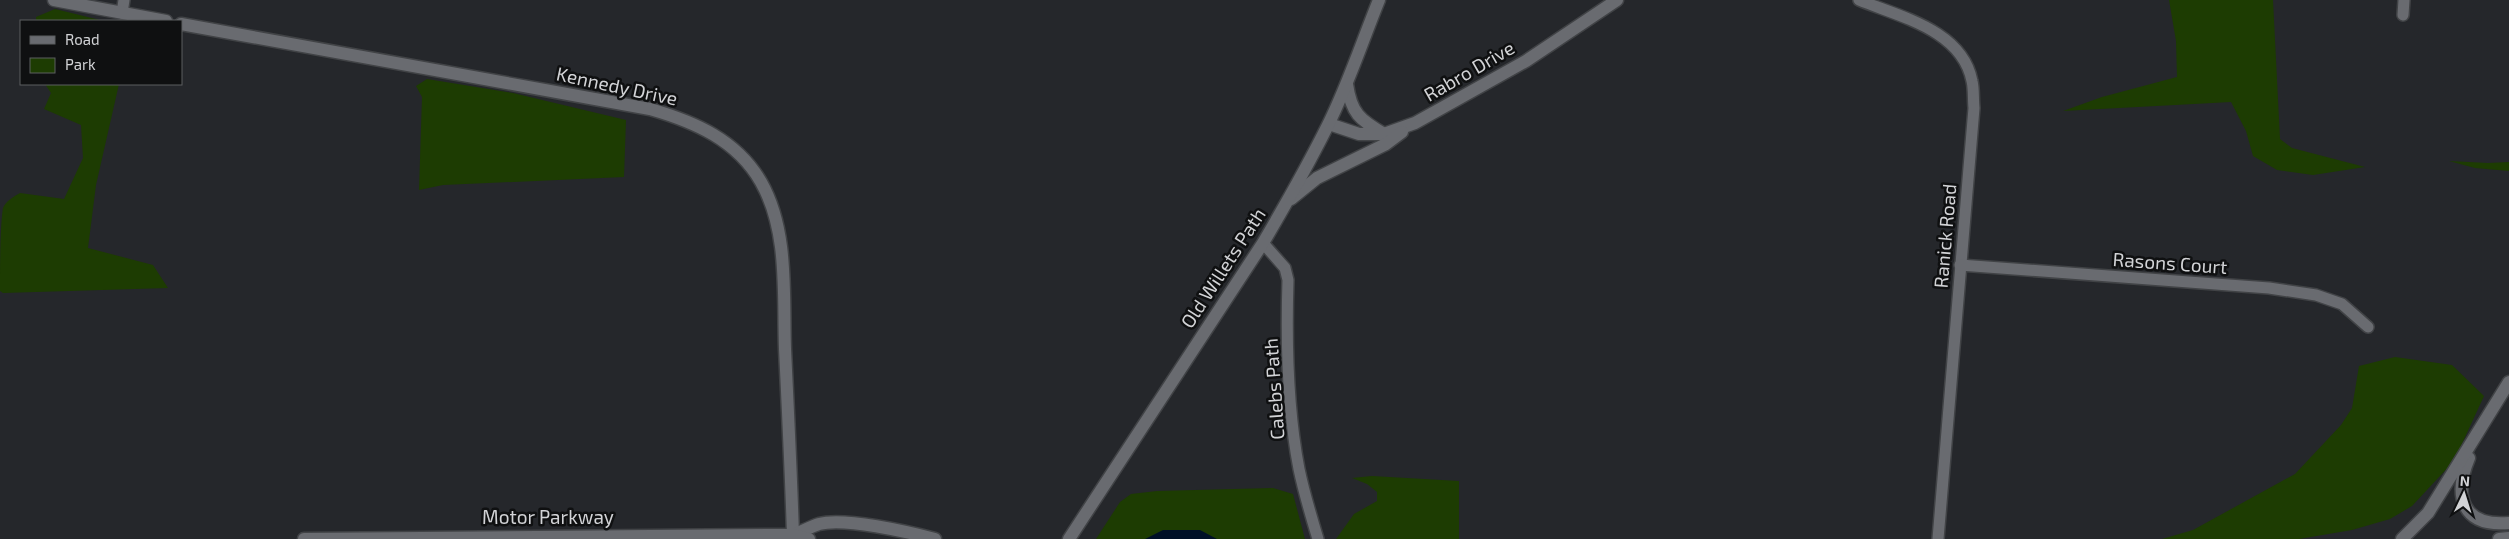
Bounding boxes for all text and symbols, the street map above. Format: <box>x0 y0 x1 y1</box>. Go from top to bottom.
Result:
legend <box>20 20 182 85</box>
text: Road <box>65 30 100 48</box>
street label: Rabro Drive <box>1419 35 1518 106</box>
text: Park <box>65 55 96 73</box>
street label: Kennedy Drive <box>554 61 680 110</box>
street label: Ranick Road <box>1928 183 1961 289</box>
street label: Old Willets Path <box>1175 203 1270 332</box>
street label: Rasons Court <box>2112 247 2228 278</box>
street label: Calebs Path <box>1258 338 1289 441</box>
north arrow <box>2439 469 2489 519</box>
text: N <box>2459 472 2471 489</box>
street label: Motor Parkway <box>482 505 614 528</box>

